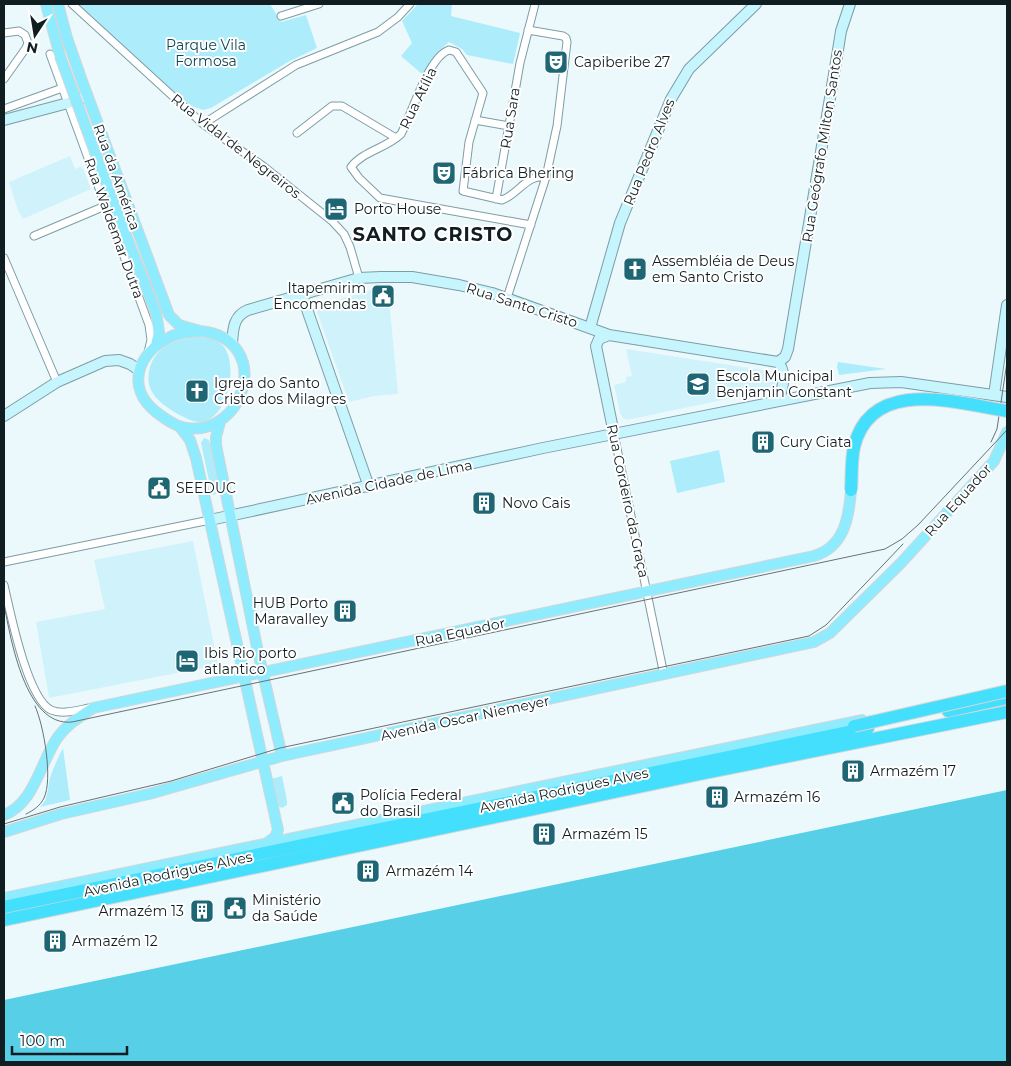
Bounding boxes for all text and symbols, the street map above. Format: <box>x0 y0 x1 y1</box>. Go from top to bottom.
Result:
north arrow <box>10 10 60 60</box>
park label: Parque Vila Formosa <box>166 36 246 70</box>
text: N <box>25 38 40 58</box>
street label: Rua Geógrafo Milton Santos <box>798 48 846 244</box>
theatre icon: Capiberibe 27 <box>543 49 569 75</box>
place label: Capiberibe 27 <box>574 53 670 71</box>
street label: Rua Atília <box>395 64 441 132</box>
street label: Rua Sara <box>496 86 524 150</box>
street label: Rua Vidal de Negreiros <box>168 90 305 202</box>
street label: Rua Pedro Alves <box>619 96 679 208</box>
street label: Rua da América <box>89 121 145 233</box>
street label: Rua Waldemar Dutra <box>80 155 148 301</box>
theatre icon: Fábrica Bhering <box>431 160 457 186</box>
place label: Fábrica Bhering <box>462 164 574 182</box>
hotel icon: Porto House <box>323 196 349 222</box>
place label: Porto House <box>354 200 441 218</box>
district label: SANTO CRISTO <box>353 223 513 246</box>
place label: Assembléia de Deus em Santo Cristo <box>652 252 794 286</box>
church icon: Assembléia de Deus em Santo Cristo <box>622 256 648 282</box>
place label: Itapemirim Encomendas <box>273 279 366 313</box>
street label: Rua Santo Cristo <box>464 279 580 332</box>
public building icon: Itapemirim Encomendas <box>370 283 396 309</box>
place label: Escola Municipal Benjamin Constant <box>716 367 852 401</box>
school or university icon: Escola Municipal Benjamin Constant <box>685 371 711 397</box>
place label: Igreja do Santo Cristo dos Milagres <box>214 374 346 408</box>
church icon: Igreja do Santo Cristo dos Milagres <box>184 378 210 404</box>
street label: Rua Cordeiro da Graça <box>603 423 653 579</box>
building icon: Cury Ciata <box>750 429 776 455</box>
place label: Cury Ciata <box>780 433 851 451</box>
street label: Avenida Cidade de Lima <box>304 456 474 508</box>
street label: Rua Equador <box>921 460 996 540</box>
public building icon: SEEDUC <box>146 475 172 501</box>
place label: SEEDUC <box>176 479 236 497</box>
building icon: Novo Cais <box>471 490 497 516</box>
place label: Novo Cais <box>502 494 571 512</box>
place label: HUB Porto Maravalley <box>253 594 328 628</box>
building icon: HUB Porto Maravalley <box>332 598 358 624</box>
street label: Rua Equador <box>413 614 507 650</box>
place label: Ibis Rio porto atlantico <box>204 644 297 678</box>
hotel icon: Ibis Rio porto atlantico <box>174 648 200 674</box>
street label: Avenida Oscar Niemeyer <box>379 691 552 745</box>
building icon: Armazém 17 <box>840 758 866 784</box>
place label: Armazém 17 <box>870 762 956 780</box>
street label: Avenida Rodrigues Alves <box>478 763 650 817</box>
building icon: Armazém 16 <box>704 784 730 810</box>
place label: Polícia Federal do Brasil <box>360 786 462 820</box>
place label: Armazém 16 <box>734 788 821 806</box>
public building icon: Polícia Federal do Brasil <box>330 790 356 816</box>
building icon: Armazém 15 <box>531 821 557 847</box>
place label: Armazém 15 <box>562 825 648 843</box>
street label: Avenida Rodrigues Alves <box>82 847 254 901</box>
building icon: Armazém 14 <box>355 858 381 884</box>
place label: Armazém 14 <box>386 862 474 880</box>
place label: Ministério da Saúde <box>252 891 321 925</box>
public building icon: Ministério da Saúde <box>222 895 248 921</box>
building icon: Armazém 13 <box>189 898 215 924</box>
place label: Armazém 13 <box>98 902 184 920</box>
building icon: Armazém 12 <box>42 928 68 954</box>
place label: Armazém 12 <box>72 932 158 950</box>
scale bar <box>12 1024 128 1056</box>
text: 100 m <box>20 1031 65 1050</box>

